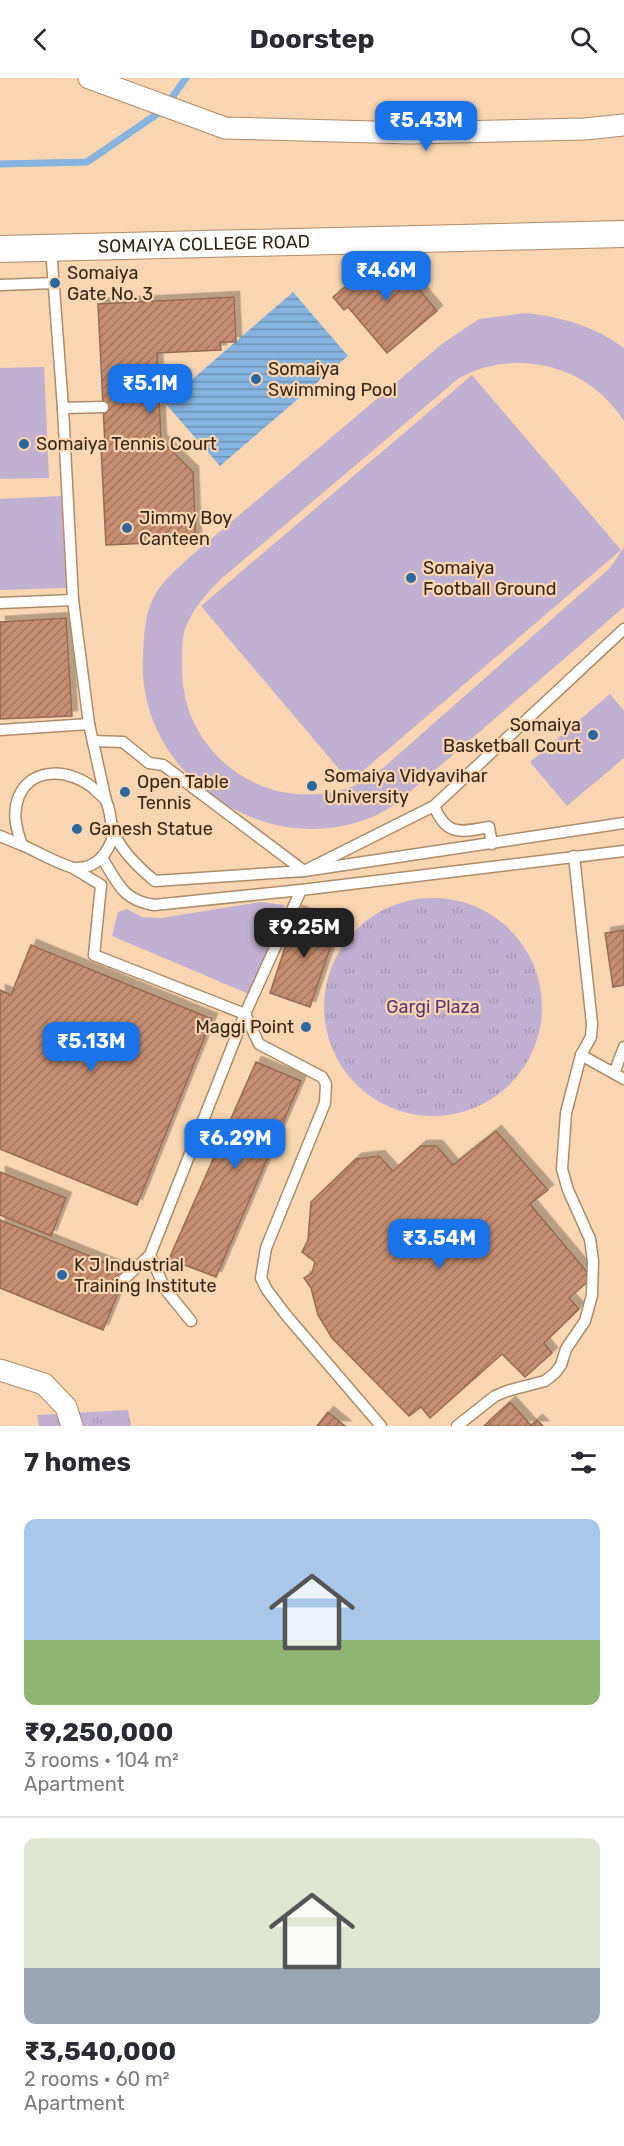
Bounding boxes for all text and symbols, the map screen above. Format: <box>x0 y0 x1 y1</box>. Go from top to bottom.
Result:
icon: back <box>24 23 57 56</box>
text: Doorstep <box>249 23 375 55</box>
icon: search <box>567 23 600 56</box>
pin: ₹5.43M <box>377 101 475 152</box>
text: ₹5.43M <box>389 108 463 132</box>
street label: SOMAIYA COLLEGE ROAD <box>98 231 310 258</box>
pin: ₹4.6M <box>344 251 428 302</box>
text: ₹4.6M <box>356 258 416 282</box>
place label: Somaiya Gate No. 3 <box>67 262 153 305</box>
marker: Somaiya Gate No. 3 <box>48 276 62 290</box>
place label: Somaiya Swimming Pool <box>268 358 397 401</box>
pin: ₹5.1M <box>108 364 192 415</box>
text: ₹5.1M <box>122 371 178 395</box>
marker: Somaiya Swimming Pool <box>249 372 263 386</box>
place label: Somaiya Tennis Court <box>36 433 217 455</box>
marker: Somaiya Tennis Court <box>17 437 31 451</box>
place label: Jimmy Boy Canteen <box>139 507 232 550</box>
marker: Jimmy Boy Canteen <box>120 521 134 535</box>
place label: Somaiya Football Ground <box>423 557 556 600</box>
marker: Somaiya Football Ground <box>404 571 418 585</box>
place label: Somaiya Basketball Court <box>443 714 581 757</box>
marker: Somaiya Basketball Court <box>586 728 600 742</box>
place label: Somaiya Vidyavihar University <box>324 765 488 808</box>
place label: Open Table Tennis <box>137 771 229 814</box>
marker: Somaiya Vidyavihar University <box>305 779 319 793</box>
marker: Open Table Tennis <box>118 785 132 799</box>
place label: Ganesh Statue <box>89 818 213 840</box>
marker: Ganesh Statue <box>70 822 84 836</box>
pin: ₹9.25M <box>255 908 353 959</box>
text: ₹9.25M <box>268 915 340 939</box>
park label: Gargi Plaza <box>386 996 480 1018</box>
place label: Maggi Point <box>196 1016 294 1038</box>
marker: Maggi Point <box>299 1020 313 1034</box>
pin: ₹5.13M <box>42 1022 140 1073</box>
text: ₹5.13M <box>57 1029 125 1053</box>
pin: ₹6.29M <box>186 1119 284 1170</box>
text: ₹6.29M <box>198 1126 272 1150</box>
pin: ₹3.54M <box>390 1219 488 1270</box>
text: ₹3.54M <box>402 1226 476 1250</box>
place label: K J Industrial Training Institute <box>74 1254 217 1297</box>
marker: K J Industrial Training Institute <box>55 1268 69 1282</box>
icon: filters <box>567 1446 600 1479</box>
text: 7 homes <box>24 1447 131 1478</box>
icon: home <box>258 1558 366 1666</box>
text: ₹9,250,000 <box>24 1717 173 1748</box>
text: 3 rooms · 104 m² <box>24 1748 179 1772</box>
text: Apartment <box>24 1772 125 1796</box>
icon: home <box>258 1877 366 1985</box>
text: ₹3,540,000 <box>24 2036 176 2067</box>
text: 2 rooms · 60 m² <box>24 2067 170 2091</box>
text: Apartment <box>24 2091 125 2115</box>

